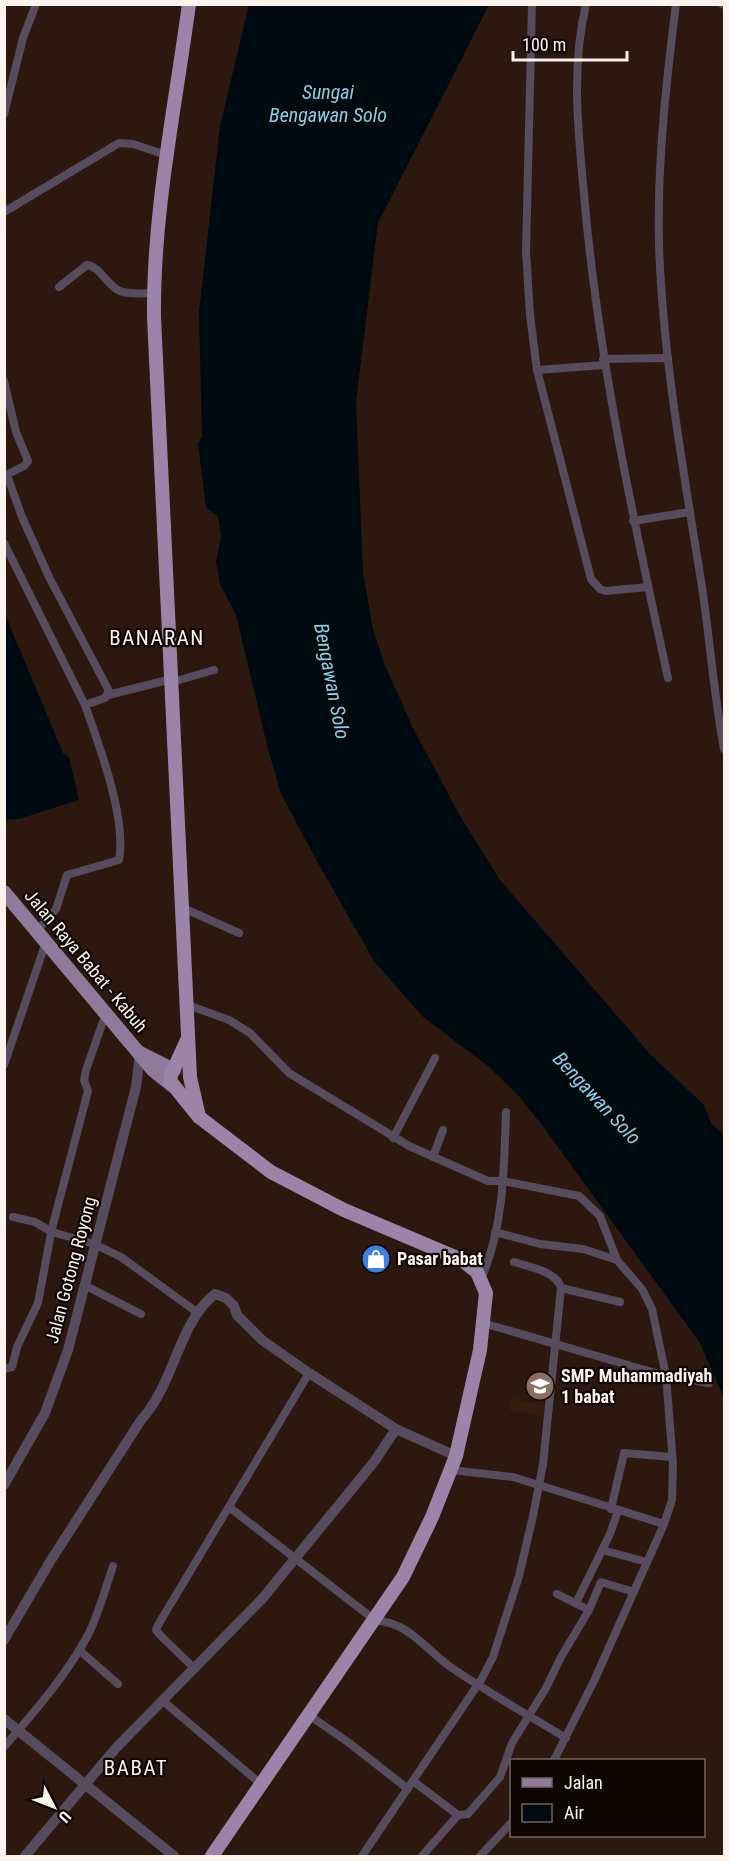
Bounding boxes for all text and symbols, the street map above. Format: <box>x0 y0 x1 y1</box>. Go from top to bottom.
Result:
scale bar <box>513 24 627 62</box>
text: 100 m <box>522 34 566 55</box>
water label: Sungai Bengawan Solo <box>269 80 387 127</box>
water label: Bengawan Solo <box>309 621 355 741</box>
district label: BANARAN <box>109 626 205 650</box>
street label: Jalan Raya Babat - Kabuh <box>21 885 152 1036</box>
water label: Bengawan Solo <box>548 1047 646 1149</box>
street label: Jalan Gotong Royong <box>41 1194 100 1346</box>
shop icon: Pasar babat <box>360 1243 392 1275</box>
place label: Pasar babat <box>397 1248 483 1269</box>
place label: SMP Muhammadiyah 1 babat <box>561 1365 712 1407</box>
school or university icon: SMP Muhammadiyah 1 babat <box>524 1370 556 1402</box>
district label: BABAT <box>104 1756 168 1780</box>
legend <box>510 1759 705 1837</box>
text: Jalan <box>564 1772 603 1793</box>
north arrow <box>24 1777 84 1837</box>
text: Air <box>564 1802 585 1823</box>
text: U <box>55 1807 75 1826</box>

